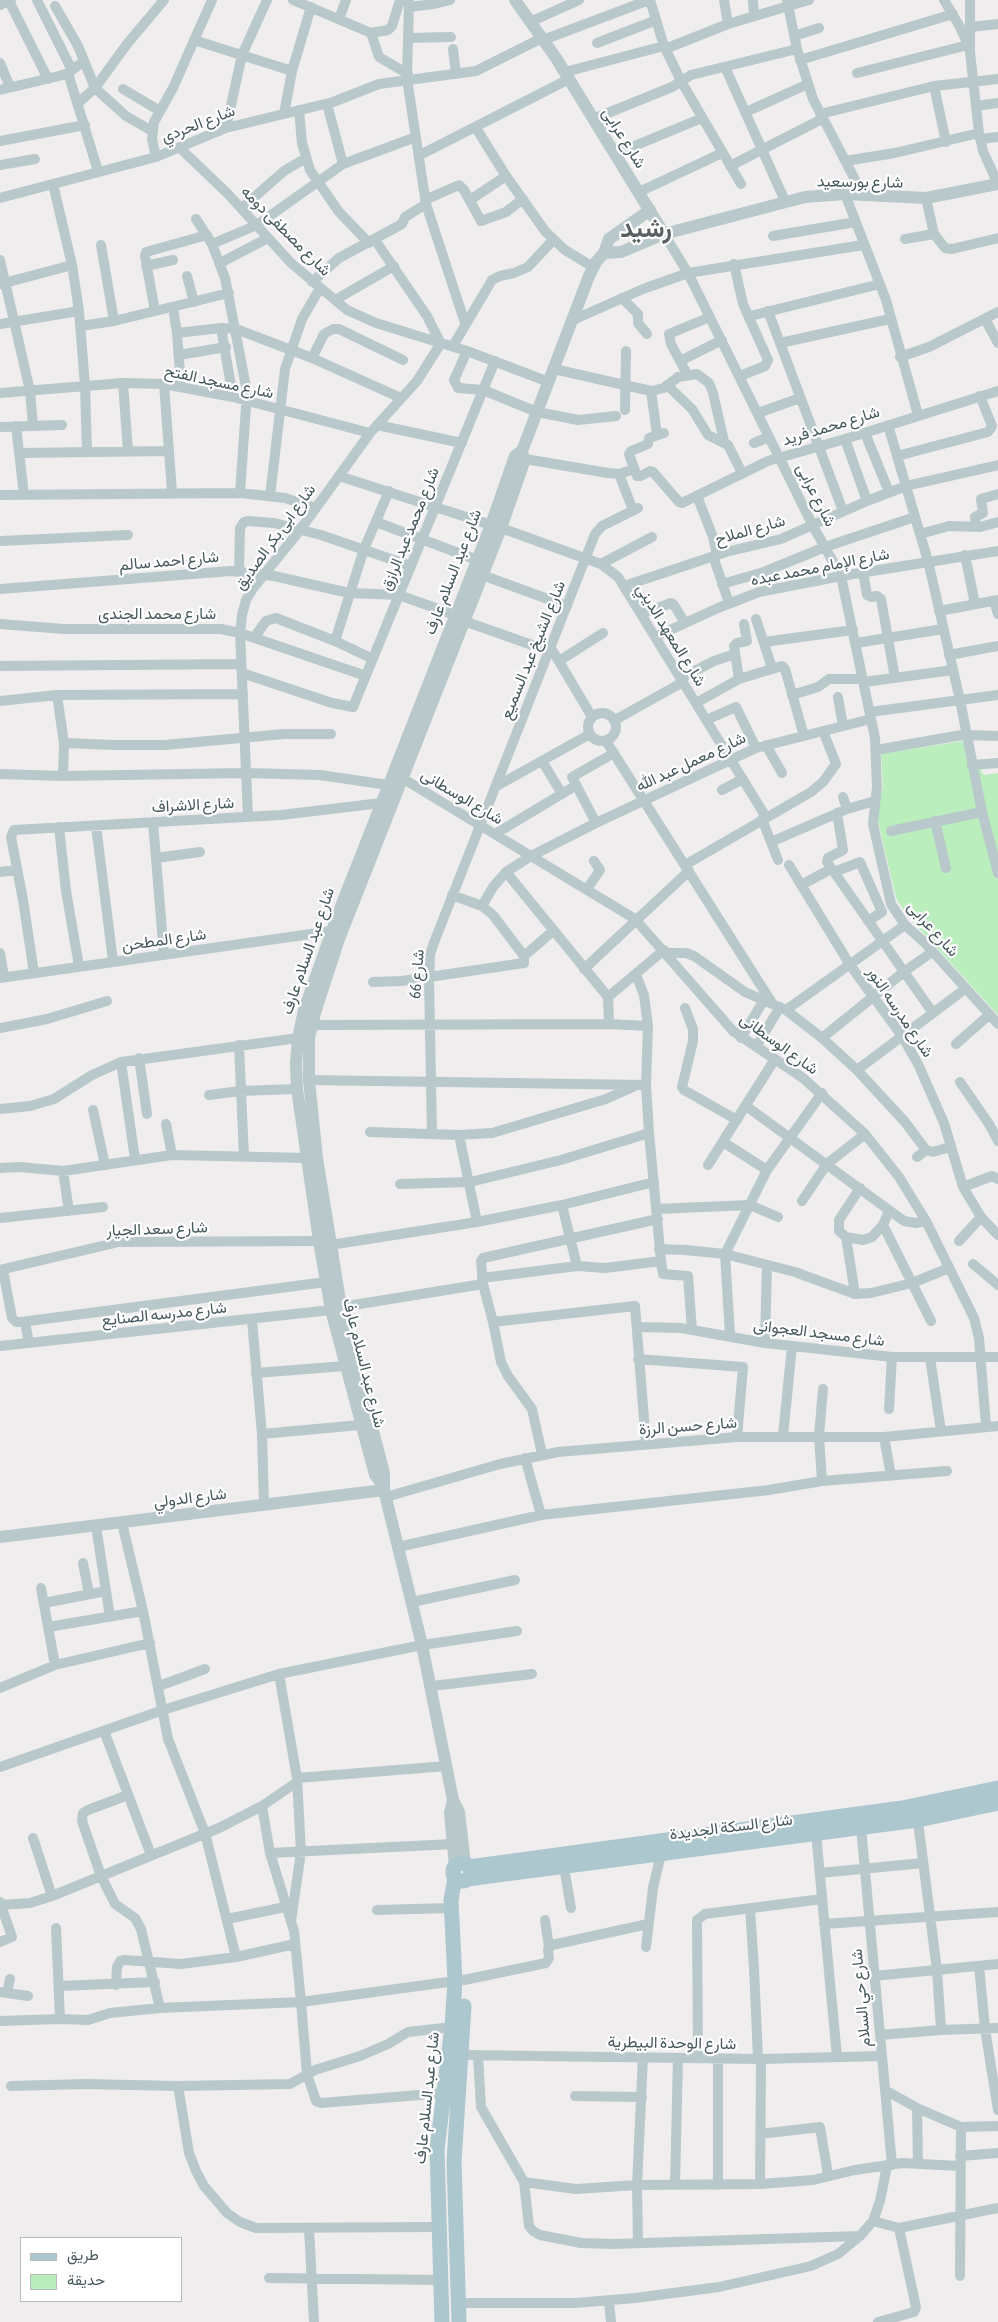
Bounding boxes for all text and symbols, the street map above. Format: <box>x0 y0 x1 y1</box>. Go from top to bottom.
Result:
street label: شارع الحردي <box>158 101 238 147</box>
street label: شارع عرابى <box>598 104 650 172</box>
street label: شارع بورسعيد <box>817 172 903 192</box>
street label: شارع مصطفى دومه <box>237 182 335 280</box>
district label: رشيد <box>620 213 672 245</box>
street label: شارع مسجد الفتح <box>163 361 275 403</box>
street label: شارع محمد فريد <box>780 402 882 450</box>
street label: شارع عرابى <box>792 460 840 530</box>
street label: شارع محمد عبد الرازق <box>376 464 444 594</box>
street label: شارع ابى بكر الصديق <box>230 480 320 594</box>
street label: شارع عبد السلام عارف <box>420 507 486 637</box>
street label: شارع الملاح <box>713 511 787 549</box>
street label: شارع الإمام محمد عبده <box>749 544 891 590</box>
street label: شارع احمد سالم <box>118 547 220 575</box>
street label: شارع الشيخ عبد السميع <box>496 578 570 722</box>
street label: شارع المعهد الديني <box>632 580 710 690</box>
street label: شارع محمد الجندى <box>98 604 216 624</box>
street label: شارع معمل عبد الله <box>633 728 749 796</box>
street label: شارع الوسطانى <box>417 765 507 829</box>
street label: شارع الاشراف <box>151 793 235 817</box>
street label: شارع عبد السلام عارف <box>277 885 339 1017</box>
street label: شارع عرابى <box>903 897 963 961</box>
street label: شارع المطحن <box>121 925 207 955</box>
street label: شارع 66 <box>406 949 428 999</box>
street label: شارع مدرسه النور <box>863 963 937 1061</box>
street label: شارع الوسطانى <box>736 1009 822 1079</box>
street label: شارع سعد الجيار <box>106 1218 208 1240</box>
street label: شارع عبد السلام عارف <box>339 1296 389 1430</box>
street label: شارع مدرسه الصنايع <box>100 1298 228 1330</box>
street label: شارع مسجد العجوانى <box>752 1315 886 1351</box>
street label: شارع حسن الرزة <box>638 1413 738 1439</box>
street label: شارع الدولي <box>152 1484 228 1512</box>
street label: شارع السكة الجديدة <box>669 1810 793 1844</box>
street label: شارع حي السلام <box>847 1948 875 2048</box>
street label: شارع عبد السلام عارف <box>411 2031 443 2165</box>
street label: شارع الوحدة البيطرية <box>608 2032 736 2054</box>
legend <box>20 2237 182 2302</box>
text: طريق <box>67 2246 99 2263</box>
text: حديقة <box>67 2271 105 2288</box>

